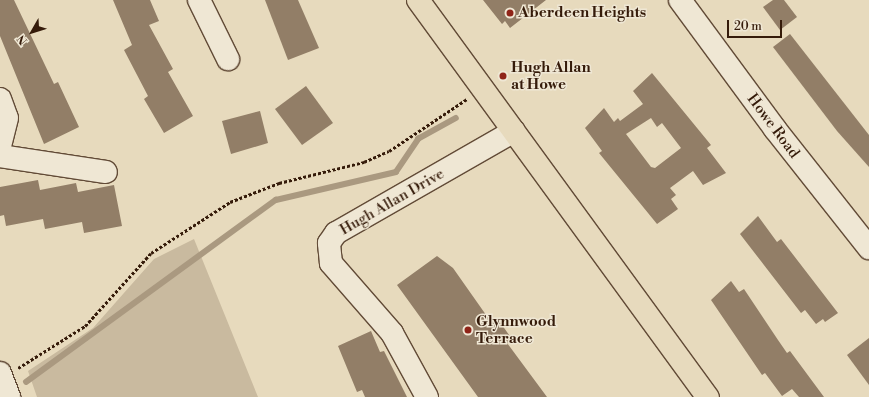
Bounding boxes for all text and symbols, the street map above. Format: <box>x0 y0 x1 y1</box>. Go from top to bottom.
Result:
place label: Aberdeen Heights <box>518 4 646 22</box>
marker: Aberdeen Heights <box>505 8 515 18</box>
north arrow <box>12 12 52 52</box>
scale bar <box>729 12 784 38</box>
text: 20 m <box>734 19 762 34</box>
text: N <box>15 32 31 47</box>
place label: Hugh Allan at Howe <box>511 58 591 93</box>
marker: Hugh Allan at Howe <box>498 71 508 81</box>
street label: Howe Road <box>743 90 803 162</box>
street label: Hugh Allan Drive <box>337 165 447 239</box>
place label: Glynnwood Terrace <box>476 312 556 347</box>
marker: Glynnwood Terrace <box>463 325 473 335</box>

